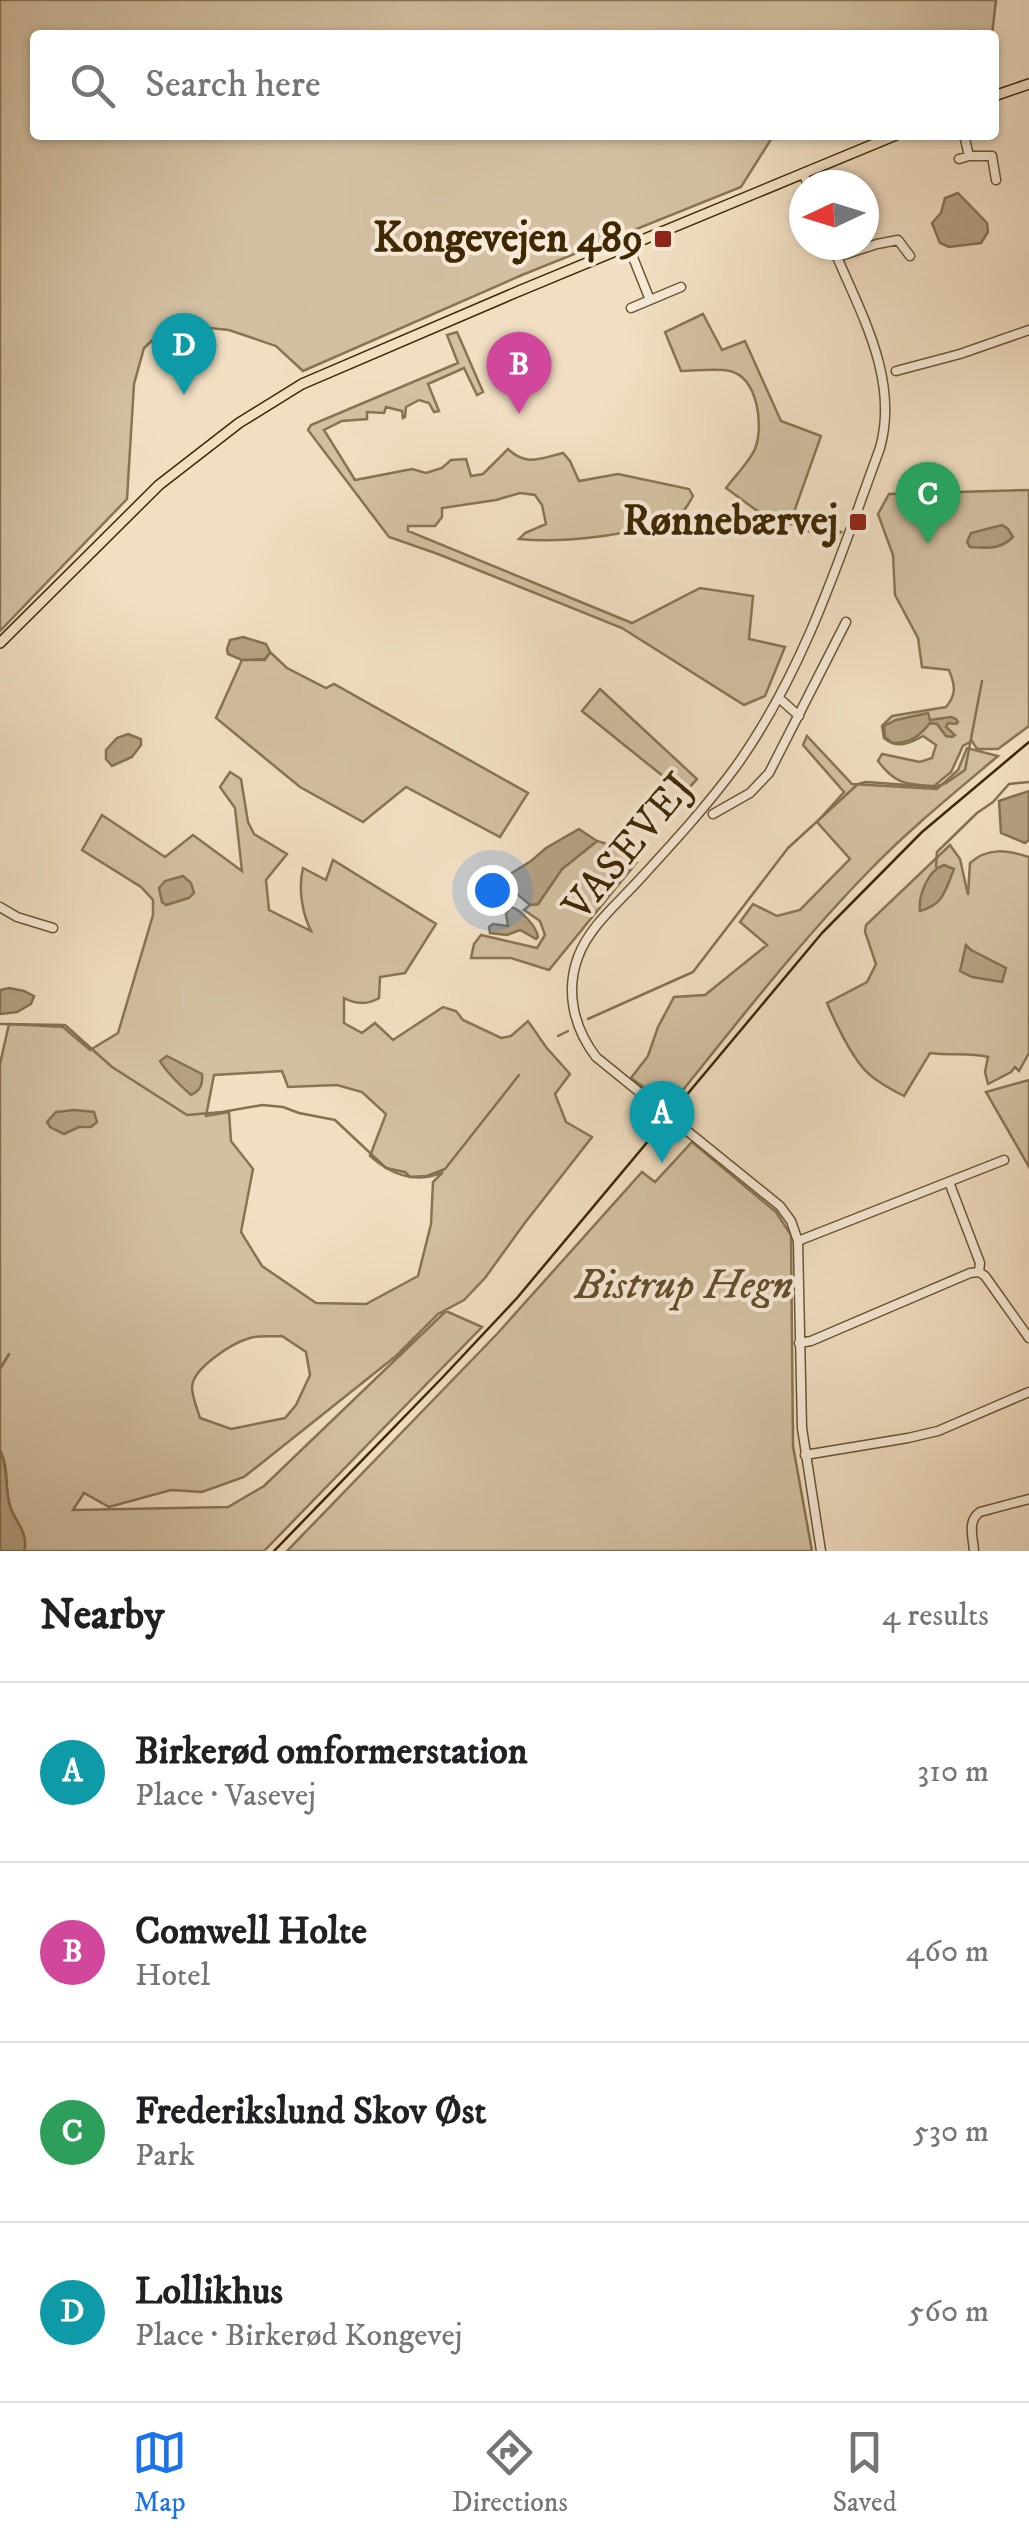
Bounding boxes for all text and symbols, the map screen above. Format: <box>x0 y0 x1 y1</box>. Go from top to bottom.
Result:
search box <box>30 30 999 140</box>
icon: search <box>65 58 120 113</box>
text: Search here <box>145 61 321 109</box>
north arrow <box>789 170 879 260</box>
place label: Kongevejen 489 <box>373 213 643 265</box>
marker: Kongevejen 489 <box>652 228 674 250</box>
pin: D <box>152 312 216 395</box>
pin: B <box>486 332 552 414</box>
pin: C <box>896 462 960 544</box>
place label: Rønnebærvej <box>623 496 838 548</box>
marker: Rønnebærvej <box>847 511 869 533</box>
street label: VASEVEJ <box>552 763 706 932</box>
your location <box>467 865 518 916</box>
pin: A <box>630 1080 694 1163</box>
park label: Bistrup Hegn <box>573 1260 793 1312</box>
text: Nearby <box>40 1590 164 1642</box>
text: 4 results <box>882 1596 989 1636</box>
text: Birkerød omformerstation <box>135 1728 528 1776</box>
text: A <box>62 1752 83 1792</box>
text: 310 m <box>917 1752 989 1792</box>
text: Place · Vasevej <box>135 1776 316 1816</box>
text: Comwell Holte <box>135 1908 367 1956</box>
text: B <box>62 1932 83 1972</box>
text: 460 m <box>906 1932 989 1972</box>
text: Hotel <box>135 1956 210 1996</box>
text: Frederikslund Skov Øst <box>135 2088 487 2136</box>
text: C <box>62 2112 83 2152</box>
text: 530 m <box>913 2112 989 2152</box>
text: Park <box>135 2136 195 2176</box>
text: Lollikhus <box>135 2268 283 2316</box>
text: D <box>61 2292 84 2332</box>
text: 560 m <box>908 2292 989 2332</box>
text: Place · Birkerød Kongevej <box>135 2316 463 2356</box>
tab: Map <box>132 2425 187 2520</box>
tab: Directions <box>452 2425 568 2520</box>
tab: Saved <box>832 2425 897 2520</box>

